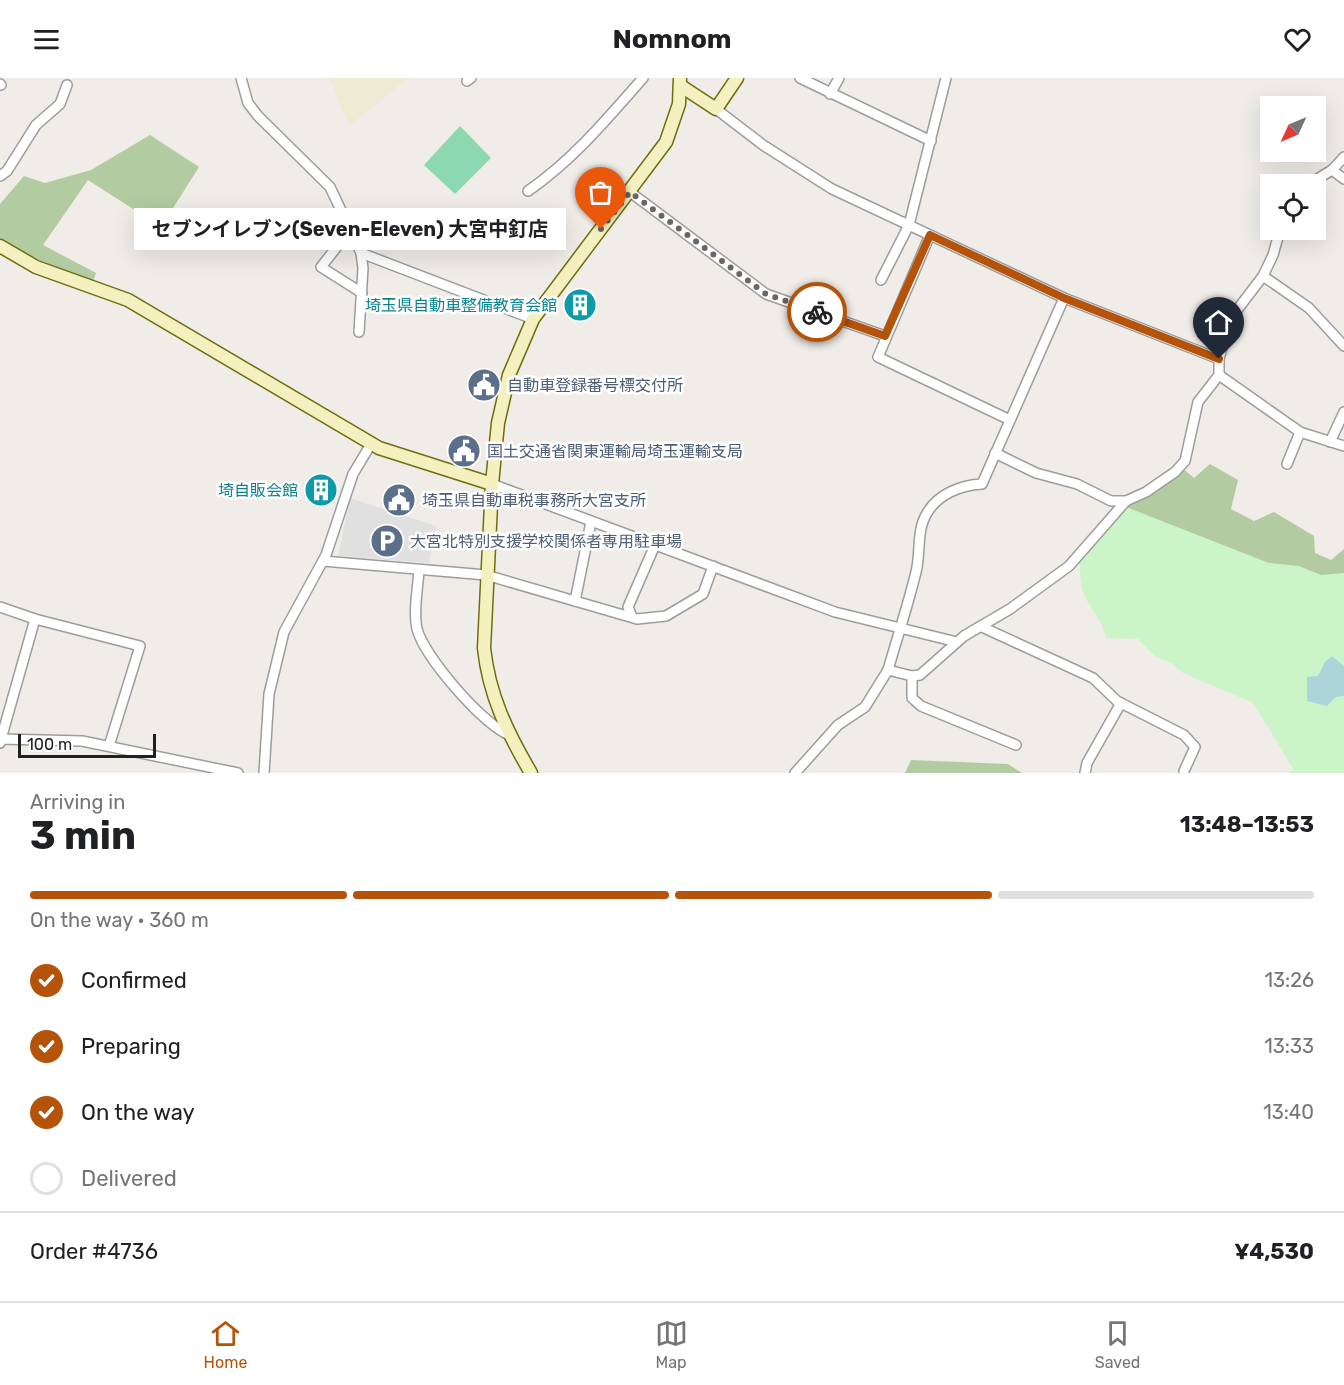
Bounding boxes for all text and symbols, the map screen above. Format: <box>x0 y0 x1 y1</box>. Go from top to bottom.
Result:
icon: menu <box>30 23 63 56</box>
text: Nomnom <box>612 23 732 55</box>
icon: heart <box>1281 23 1314 56</box>
north arrow <box>1260 96 1326 162</box>
map controls <box>1260 96 1326 240</box>
pin <box>575 167 626 229</box>
button: locate <box>1260 174 1326 240</box>
icon: bag <box>584 176 617 209</box>
callout: セブンイレブン(Seven-Eleven) 大宮中釘店 <box>133 208 565 250</box>
text: セブンイレブン(Seven-Eleven) 大宮中釘店 <box>152 217 548 241</box>
courier <box>787 282 847 342</box>
building icon: 埼玉県自動車整備教育会館 <box>562 287 598 323</box>
place label: 埼玉県自動車整備教育会館 <box>365 296 557 315</box>
icon: bike <box>801 296 834 329</box>
pin <box>1193 297 1244 359</box>
icon: home <box>1202 306 1235 339</box>
public building icon: 自動車登録番号標交付所 <box>466 367 502 403</box>
place label: 自動車登録番号標交付所 <box>507 376 683 395</box>
public building icon: 国土交通省関東運輸局埼玉運輸支局 <box>446 433 482 469</box>
place label: 国土交通省関東運輸局埼玉運輸支局 <box>487 442 743 461</box>
building icon: 埼自販会館 <box>303 472 339 508</box>
place label: 埼自販会館 <box>218 481 298 500</box>
public building icon: 埼玉県自動車税事務所大宮支所 <box>381 482 417 518</box>
place label: 埼玉県自動車税事務所大宮支所 <box>422 491 646 510</box>
parking icon: 大宮北特別支援学校関係者専用駐車場 <box>369 523 405 559</box>
place label: 大宮北特別支援学校関係者専用駐車場 <box>410 532 682 551</box>
scale bar <box>18 731 156 758</box>
text: 100 m <box>27 735 72 754</box>
text: Arriving in <box>30 790 125 814</box>
text: 13:48–13:53 <box>1180 811 1314 838</box>
text: 3 min <box>30 813 136 859</box>
text: On the way · 360 m <box>30 908 209 932</box>
icon: check <box>30 964 63 997</box>
text: Confirmed <box>81 967 187 994</box>
text: 13:26 <box>1265 968 1314 992</box>
icon: check <box>30 1030 63 1063</box>
text: Preparing <box>81 1033 181 1060</box>
text: 13:33 <box>1264 1034 1314 1058</box>
icon: check <box>30 1096 63 1129</box>
text: On the way <box>81 1099 195 1126</box>
text: 13:40 <box>1263 1100 1314 1124</box>
text: Delivered <box>81 1165 177 1192</box>
text: Order #4736 <box>30 1238 158 1265</box>
text: ¥4,530 <box>1234 1238 1314 1265</box>
tab: Home <box>204 1317 247 1372</box>
tab: Map <box>655 1317 688 1372</box>
tab: Saved <box>1095 1317 1140 1372</box>

